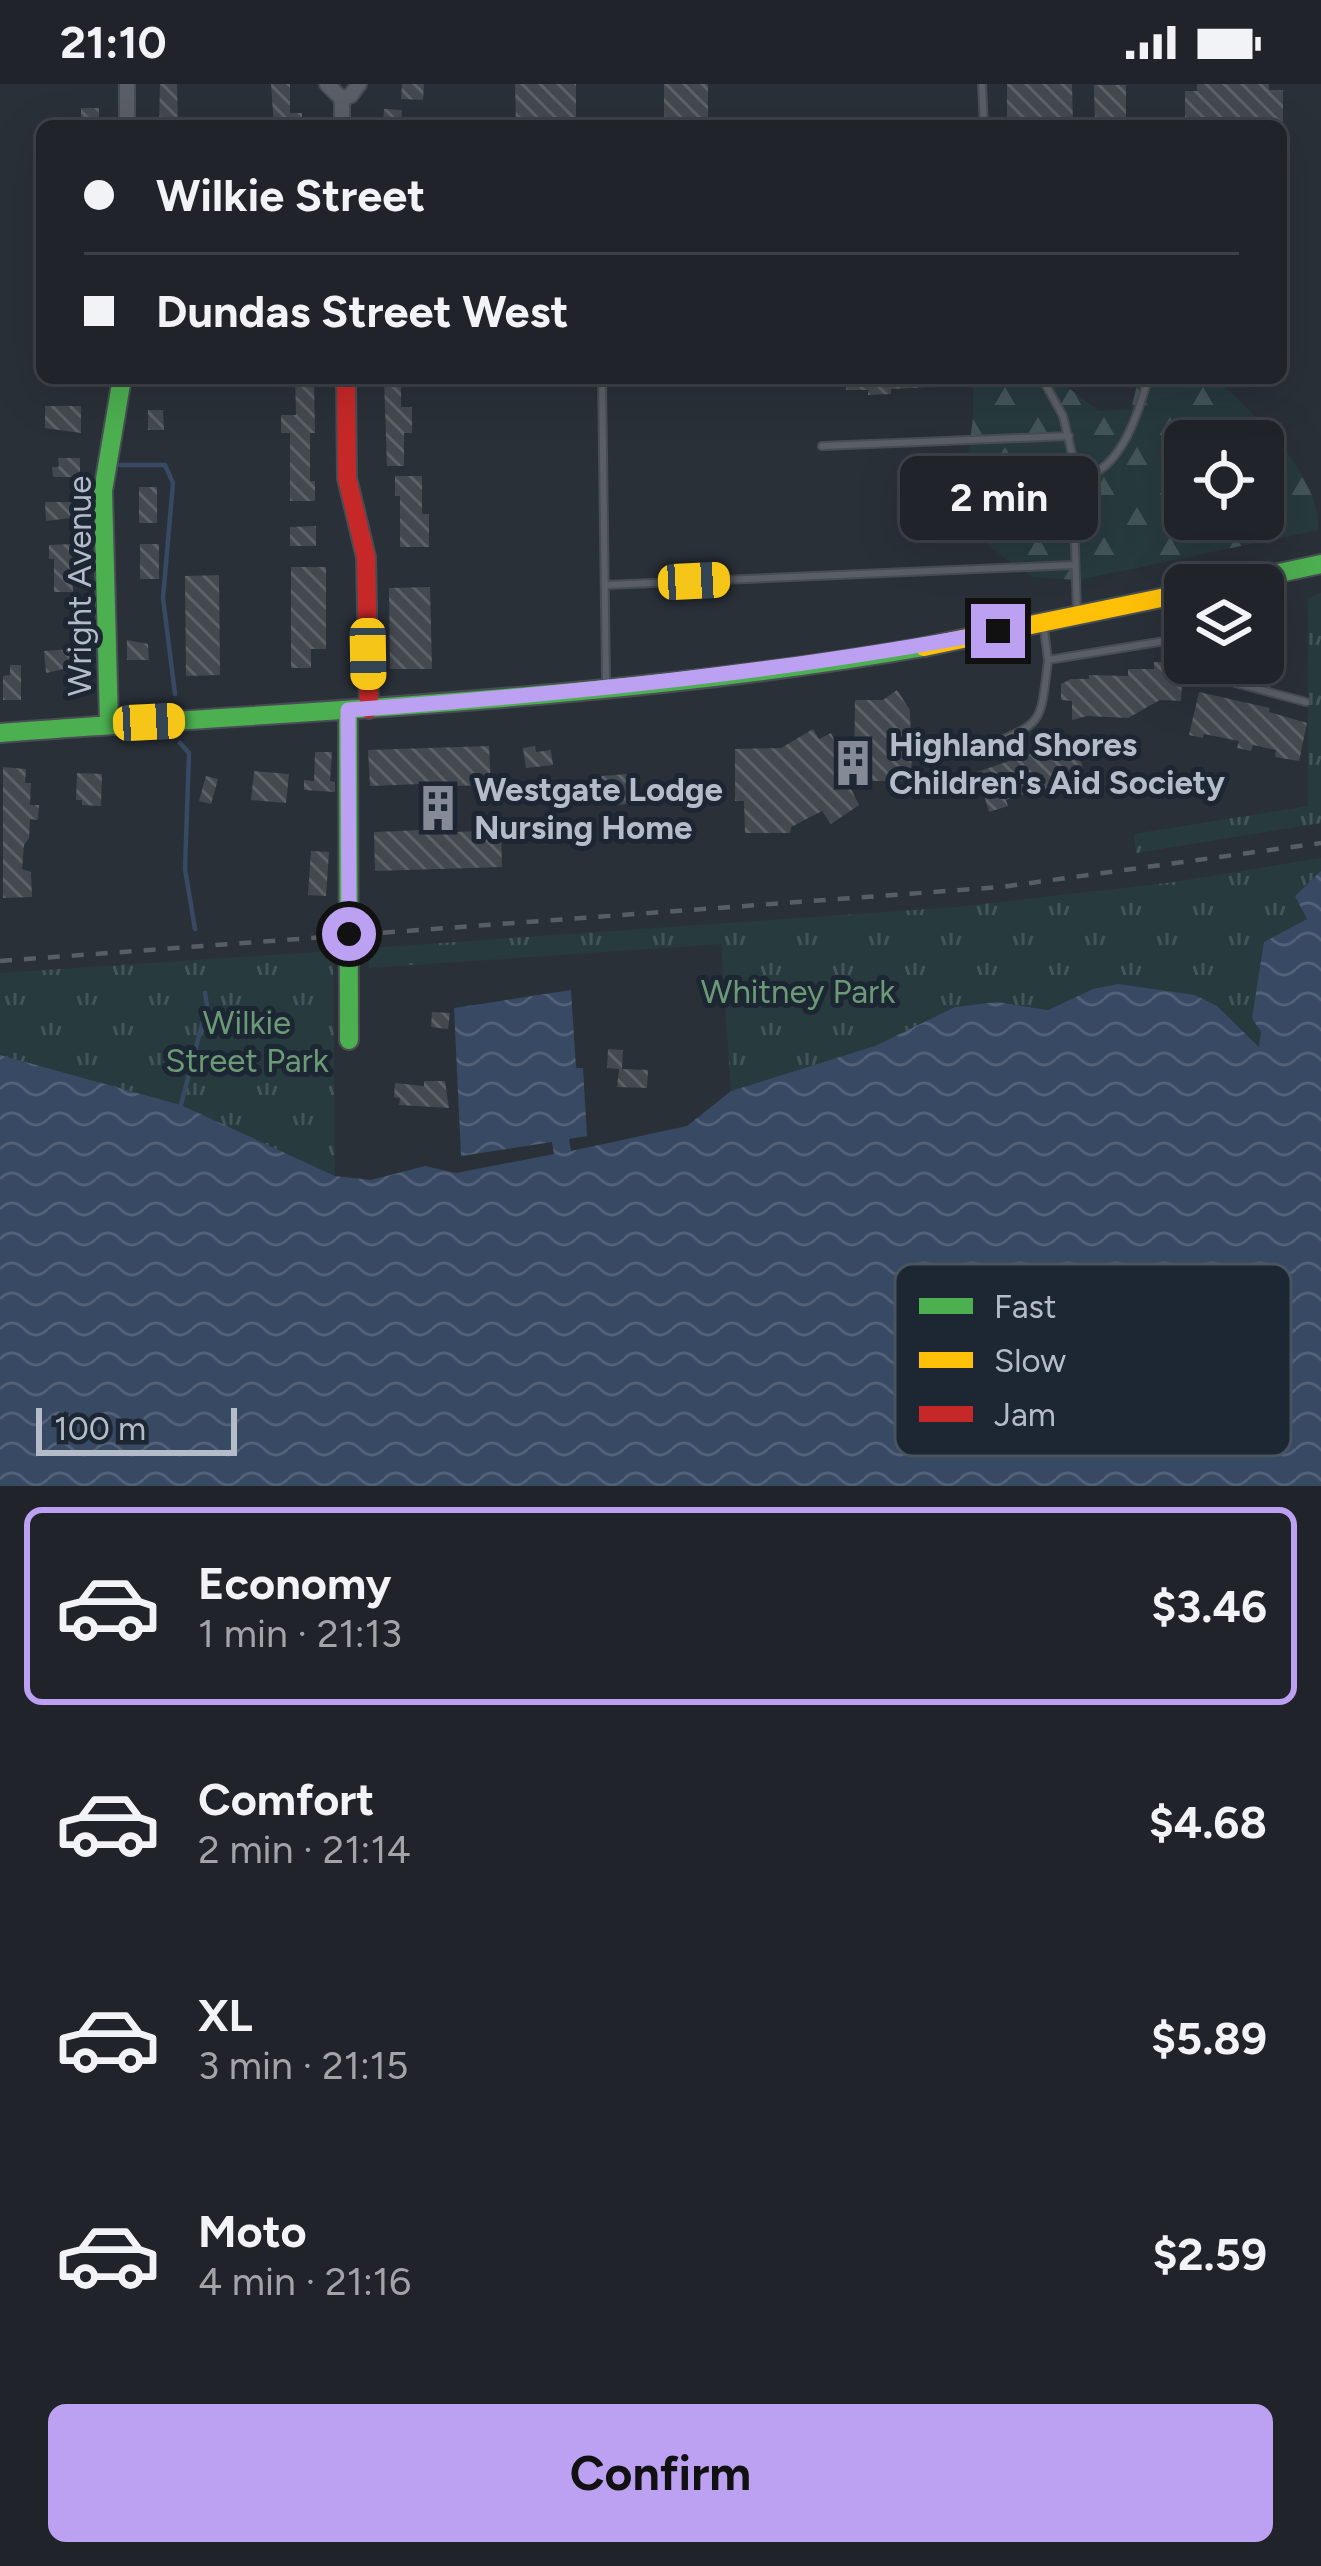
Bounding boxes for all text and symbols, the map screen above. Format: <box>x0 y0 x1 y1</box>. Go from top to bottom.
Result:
text: 21:10 <box>60 15 167 69</box>
text: Wilkie Street <box>156 168 425 222</box>
text: Dundas Street West <box>156 284 569 338</box>
map controls <box>1164 420 1284 684</box>
button: locate <box>1164 420 1284 540</box>
callout: 2 min <box>899 457 1097 541</box>
text: 2 min <box>950 474 1048 521</box>
street label: Wright Avenue <box>60 476 99 696</box>
car <box>657 561 731 601</box>
button: layers <box>1164 564 1284 684</box>
route end <box>971 604 1025 658</box>
car <box>349 618 387 690</box>
car <box>112 702 186 742</box>
place label: Highland Shores Children's Aid Society <box>889 725 1225 802</box>
building icon: Highland Shores Children's Aid Society <box>828 738 878 788</box>
place label: Westgate Lodge Nursing Home <box>474 770 723 847</box>
building icon: Westgate Lodge Nursing Home <box>413 783 463 833</box>
route start <box>322 907 376 961</box>
park label: Whitney Park <box>701 972 895 1011</box>
park label: Wilkie Street Park <box>165 1003 329 1080</box>
legend <box>895 1264 1291 1456</box>
text: Fast <box>994 1287 1056 1326</box>
text: Slow <box>994 1341 1066 1380</box>
text: Jam <box>994 1395 1056 1434</box>
scale bar <box>36 1402 237 1455</box>
text: 100 m <box>54 1409 146 1448</box>
icon: car <box>54 1552 162 1660</box>
text: Economy <box>198 1556 391 1610</box>
text: $3.46 <box>1151 1579 1267 1633</box>
text: 1 min · 21:13 <box>198 1610 402 1657</box>
icon: car <box>54 1768 162 1876</box>
text: Comfort <box>198 1772 374 1826</box>
text: $4.68 <box>1149 1795 1267 1849</box>
text: 2 min · 21:14 <box>198 1826 411 1873</box>
icon: car <box>54 1984 162 2092</box>
text: XL <box>198 1988 253 2042</box>
text: $5.89 <box>1151 2011 1267 2065</box>
text: 3 min · 21:15 <box>198 2042 408 2089</box>
icon: car <box>54 2200 162 2308</box>
text: Moto <box>198 2204 307 2258</box>
text: $2.59 <box>1153 2227 1267 2281</box>
text: 4 min · 21:16 <box>198 2258 411 2305</box>
button: Confirm <box>48 2404 1273 2542</box>

